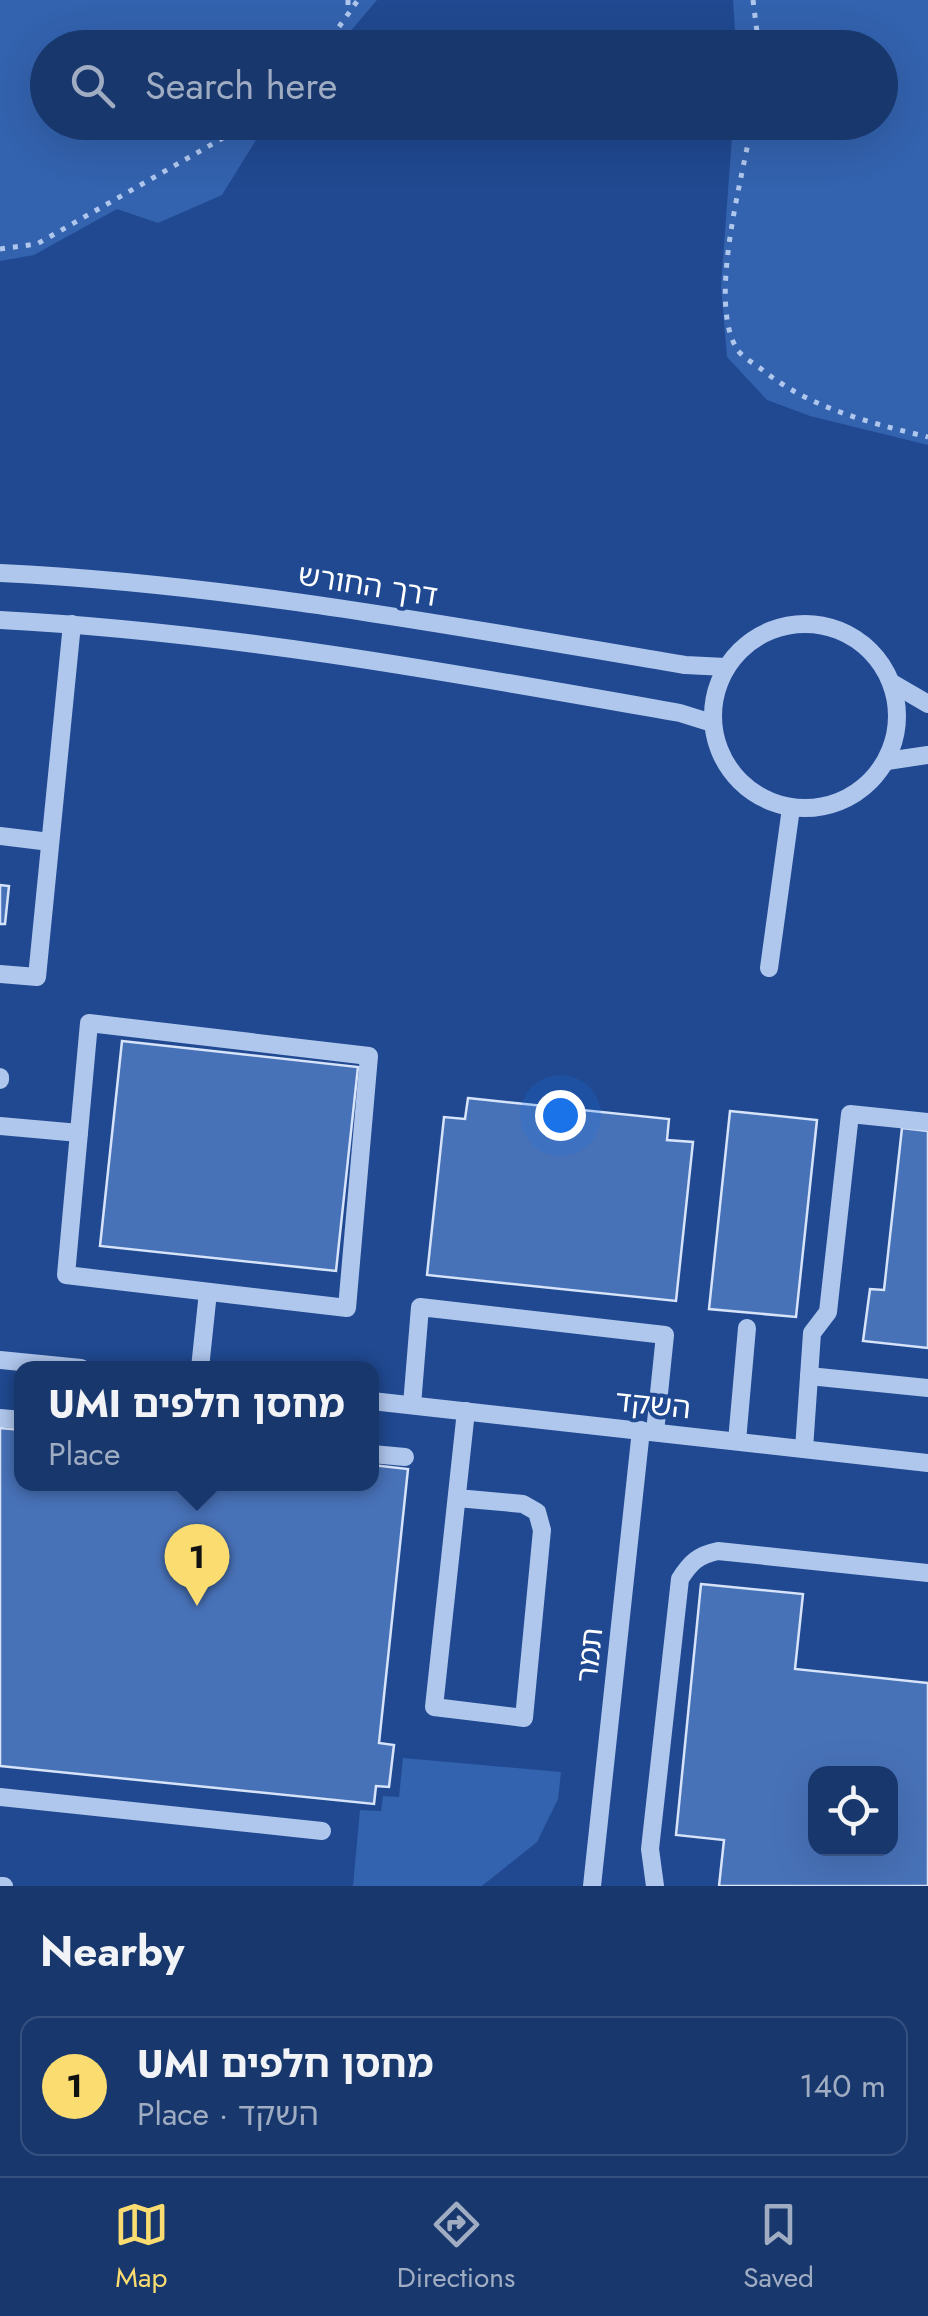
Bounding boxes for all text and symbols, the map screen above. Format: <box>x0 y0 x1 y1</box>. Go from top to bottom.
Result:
search box <box>30 30 898 140</box>
icon: search <box>65 58 120 113</box>
text: Search here <box>145 58 337 113</box>
street label: דרך החורש <box>295 553 441 617</box>
your location <box>535 1090 586 1141</box>
popup <box>14 1361 379 1491</box>
text: UMI מחסן חלפים <box>48 1376 345 1431</box>
street label: השקד <box>613 1379 693 1429</box>
text: Place <box>48 1431 120 1477</box>
pin: 1 <box>164 1524 230 1606</box>
street label: תמר <box>565 1625 613 1685</box>
map controls <box>808 1766 898 1856</box>
button: locate <box>808 1766 898 1856</box>
text: Nearby <box>40 1921 184 1982</box>
text: UMI מחסן חלפים <box>137 2036 433 2091</box>
text: 1 <box>66 2063 83 2109</box>
text: 140 m <box>799 2063 886 2109</box>
text: Place · השקד <box>137 2091 319 2137</box>
tab: Map <box>114 2197 169 2298</box>
tab: Directions <box>397 2197 515 2298</box>
tab: Saved <box>743 2197 814 2298</box>

